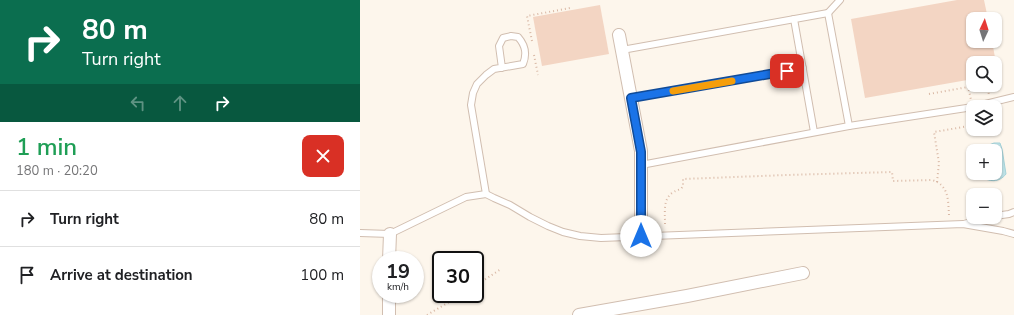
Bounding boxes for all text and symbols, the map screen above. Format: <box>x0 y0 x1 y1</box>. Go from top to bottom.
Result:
text: 80 m <box>82 11 148 49</box>
north arrow <box>966 12 1002 48</box>
map controls <box>966 12 1002 224</box>
icon: right <box>16 16 68 68</box>
text: Turn right <box>82 47 161 71</box>
pin <box>770 54 804 88</box>
button: search <box>966 56 1002 92</box>
icon: arrive <box>776 60 798 82</box>
icon: left <box>127 92 149 114</box>
icon: ahead <box>169 92 191 114</box>
icon: right <box>211 92 233 114</box>
button: layers <box>966 100 1002 136</box>
text: 1 min <box>16 131 77 163</box>
button: close <box>302 135 344 177</box>
button: + <box>966 144 1002 180</box>
text: 180 m · 20:20 <box>16 162 98 180</box>
button: − <box>966 188 1002 224</box>
icon: right <box>16 208 38 230</box>
text: Turn right <box>50 209 119 229</box>
text: 80 m <box>309 209 344 229</box>
position arrow <box>620 215 662 257</box>
speed limit sign: 30 <box>432 251 484 303</box>
text: 19 <box>386 258 410 285</box>
icon: arrive <box>16 264 38 286</box>
text: Arrive at destination <box>50 265 193 285</box>
text: 100 m <box>300 265 344 285</box>
text: km/h <box>387 280 409 294</box>

